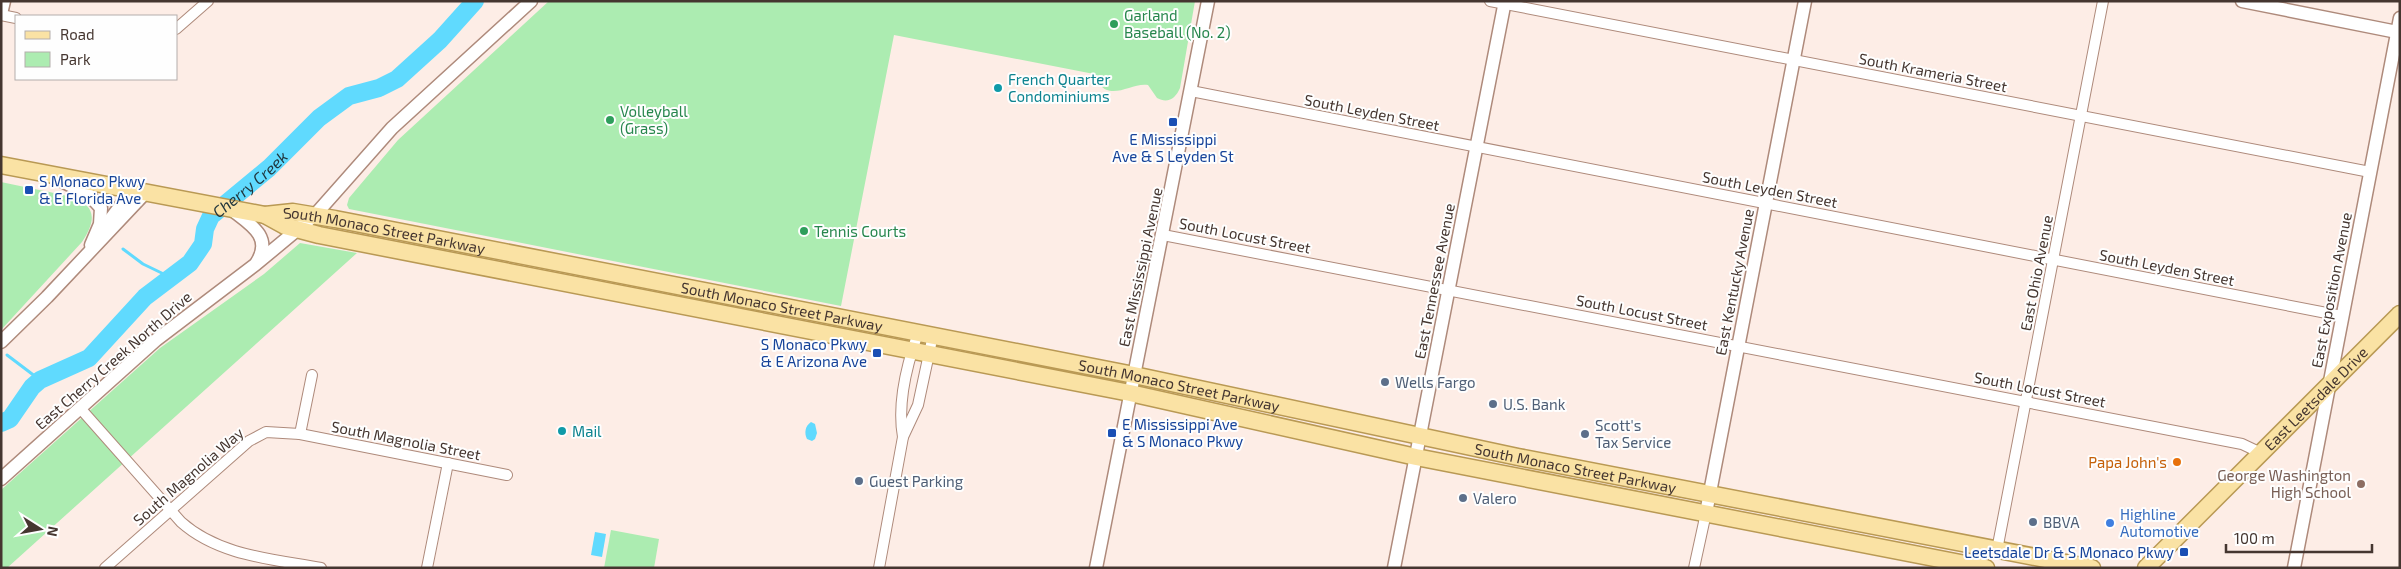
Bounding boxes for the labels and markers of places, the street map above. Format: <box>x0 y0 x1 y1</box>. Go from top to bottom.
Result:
place label: Garland Baseball (No. 2) <box>1124 6 1231 41</box>
marker: Garland Baseball (No. 2) <box>1108 18 1120 30</box>
place label: French Quarter Condominiums <box>1008 70 1110 105</box>
marker: French Quarter Condominiums <box>992 82 1004 94</box>
place label: Volleyball (Grass) <box>620 102 688 137</box>
marker: Volleyball (Grass) <box>604 114 616 126</box>
marker: E Mississippi Ave & S Leyden St <box>1167 116 1179 128</box>
place label: E Mississippi Ave & S Leyden St <box>1112 130 1234 165</box>
place label: S Monaco Pkwy & E Florida Ave <box>39 172 145 207</box>
marker: S Monaco Pkwy & E Florida Ave <box>23 184 35 196</box>
place label: Tennis Courts <box>814 222 906 240</box>
marker: Tennis Courts <box>798 225 810 237</box>
place label: S Monaco Pkwy & E Arizona Ave <box>761 335 867 370</box>
marker: S Monaco Pkwy & E Arizona Ave <box>871 347 883 359</box>
place label: Wells Fargo <box>1395 373 1476 391</box>
marker: Wells Fargo <box>1379 376 1391 388</box>
place label: U.S. Bank <box>1503 395 1566 413</box>
marker: U.S. Bank <box>1487 398 1499 410</box>
place label: E Mississippi Ave & S Monaco Pkwy <box>1122 415 1243 450</box>
place label: Scott's Tax Service <box>1595 416 1671 451</box>
place label: Mail <box>572 422 602 440</box>
marker: Mail <box>556 425 568 437</box>
marker: E Mississippi Ave & S Monaco Pkwy <box>1106 427 1118 439</box>
marker: Scott's Tax Service <box>1579 428 1591 440</box>
place label: Papa John's <box>2088 453 2167 471</box>
marker: Papa John's <box>2171 456 2183 468</box>
place label: George Washington High School <box>2217 466 2352 501</box>
place label: Guest Parking <box>869 472 964 490</box>
marker: Guest Parking <box>853 475 865 487</box>
marker: George Washington High School <box>2355 478 2367 490</box>
place label: Valero <box>1473 489 1517 507</box>
marker: Valero <box>1457 492 1469 504</box>
place label: Highline Automotive <box>2120 505 2199 540</box>
place label: BBVA <box>2043 513 2080 531</box>
marker: BBVA <box>2027 516 2039 528</box>
marker: Highline Automotive <box>2104 517 2116 529</box>
place label: Leetsdale Dr & S Monaco Pkwy <box>1964 543 2174 561</box>
marker: Leetsdale Dr & S Monaco Pkwy <box>2178 546 2190 558</box>

